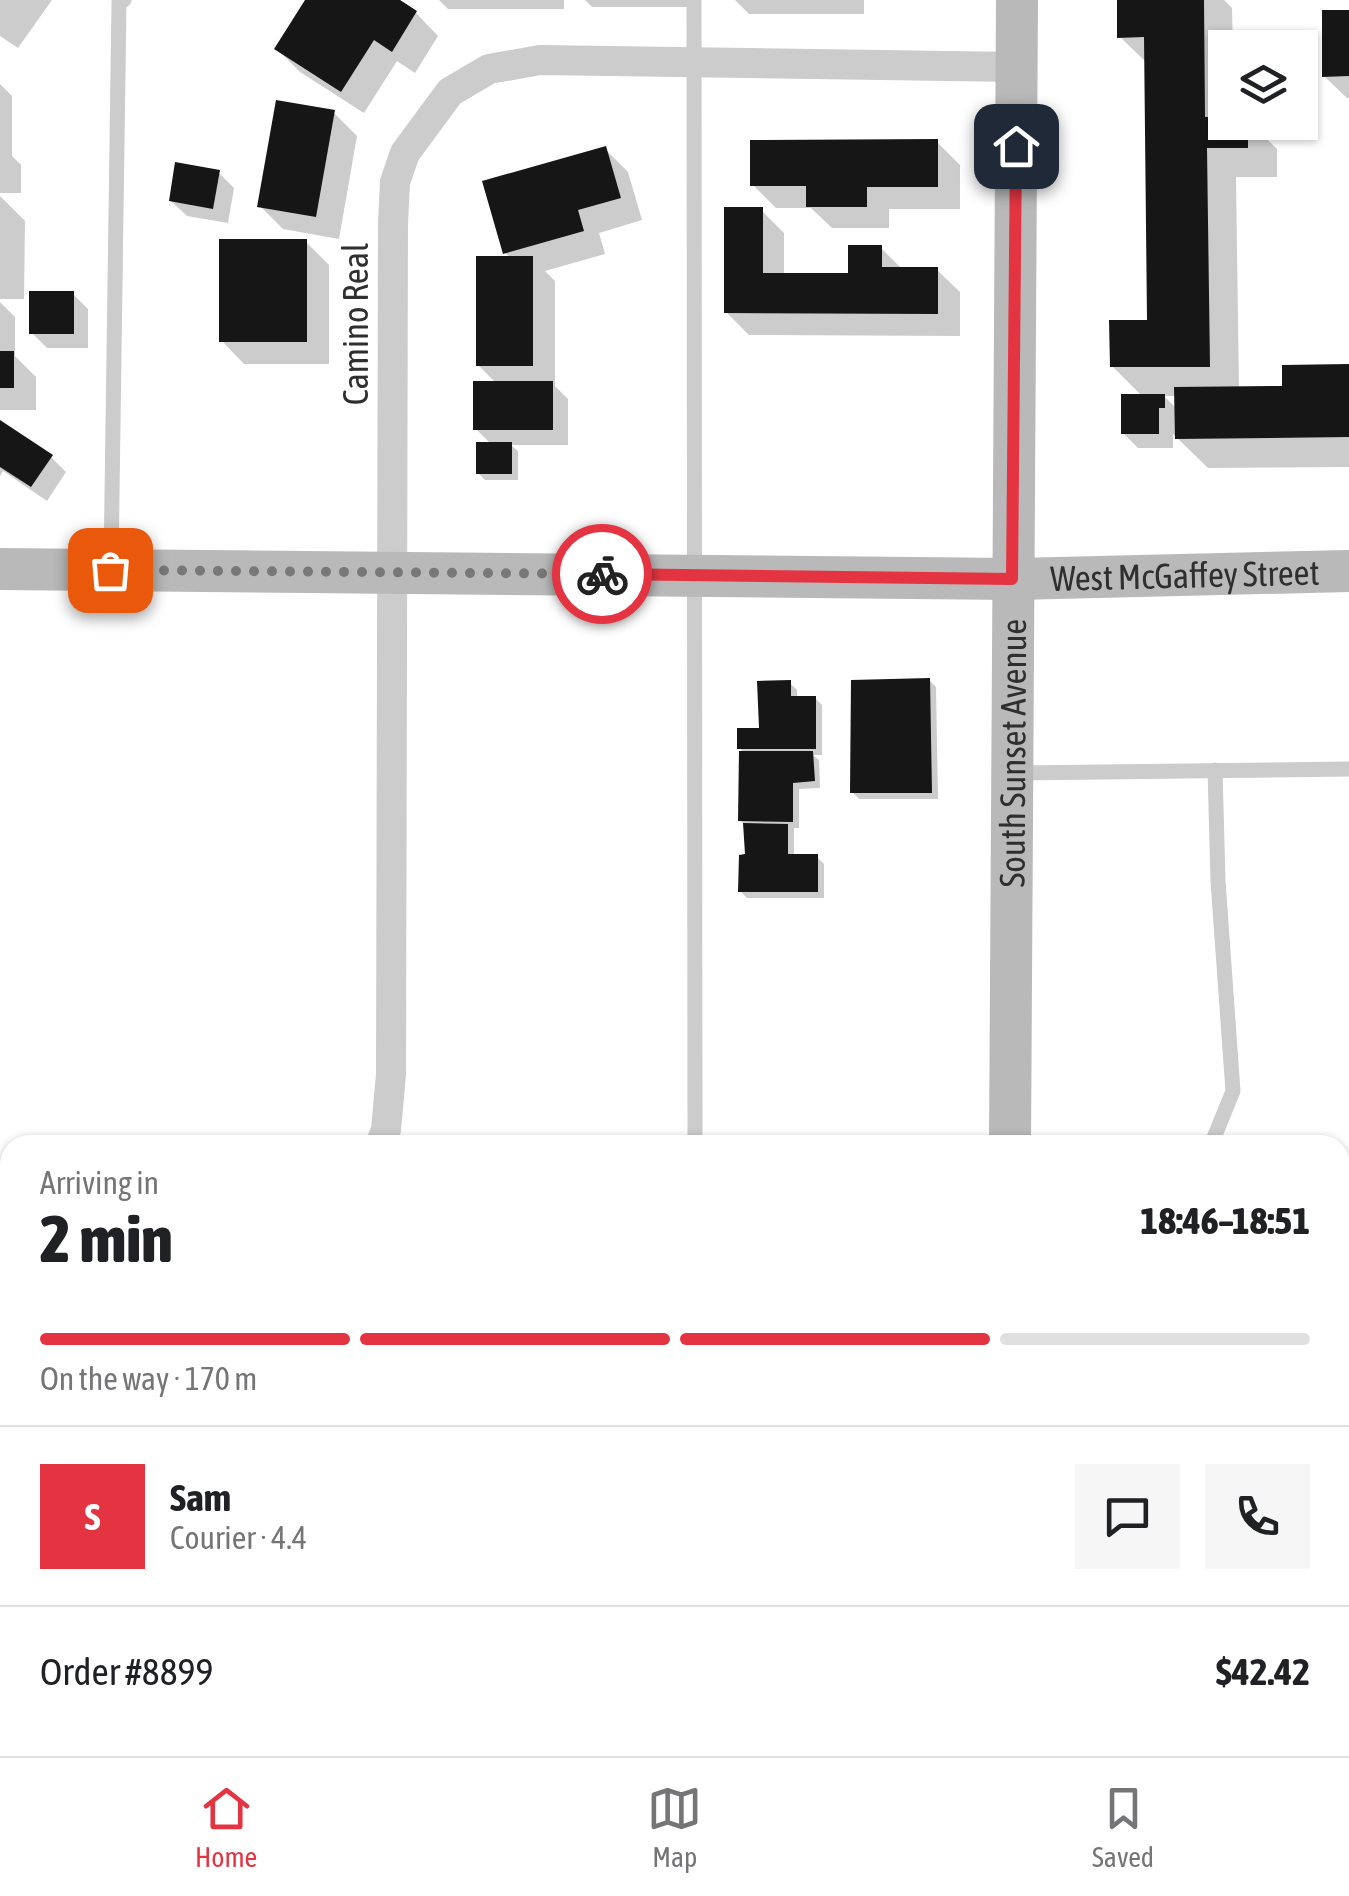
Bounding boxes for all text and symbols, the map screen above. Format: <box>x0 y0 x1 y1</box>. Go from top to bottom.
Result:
map controls <box>1208 30 1318 140</box>
button: layers <box>1208 30 1318 140</box>
pin <box>974 104 1059 189</box>
icon: home <box>989 119 1044 174</box>
street label: Camino Real <box>335 243 375 405</box>
courier <box>552 524 652 624</box>
pin <box>68 528 153 613</box>
icon: bag <box>83 543 138 598</box>
icon: bike <box>575 547 630 602</box>
street label: West McGaffey Street <box>1050 552 1320 598</box>
street label: South Sunset Avenue <box>992 619 1033 887</box>
text: Arriving in <box>40 1164 159 1201</box>
text: 18:46–18:51 <box>1140 1199 1310 1242</box>
text: 2 min <box>40 1201 173 1276</box>
text: On the way · 170 m <box>40 1360 257 1397</box>
button: chat <box>1075 1464 1180 1569</box>
button: phone <box>1205 1464 1310 1569</box>
text: Sam <box>170 1476 231 1519</box>
text: S <box>85 1495 100 1538</box>
text: Courier · 4.4 <box>170 1519 307 1556</box>
text: Order #8899 <box>40 1650 213 1693</box>
text: $42.42 <box>1216 1650 1310 1693</box>
tab: Home <box>195 1781 257 1873</box>
tab: Map <box>647 1781 702 1873</box>
tab: Saved <box>1092 1781 1154 1873</box>

